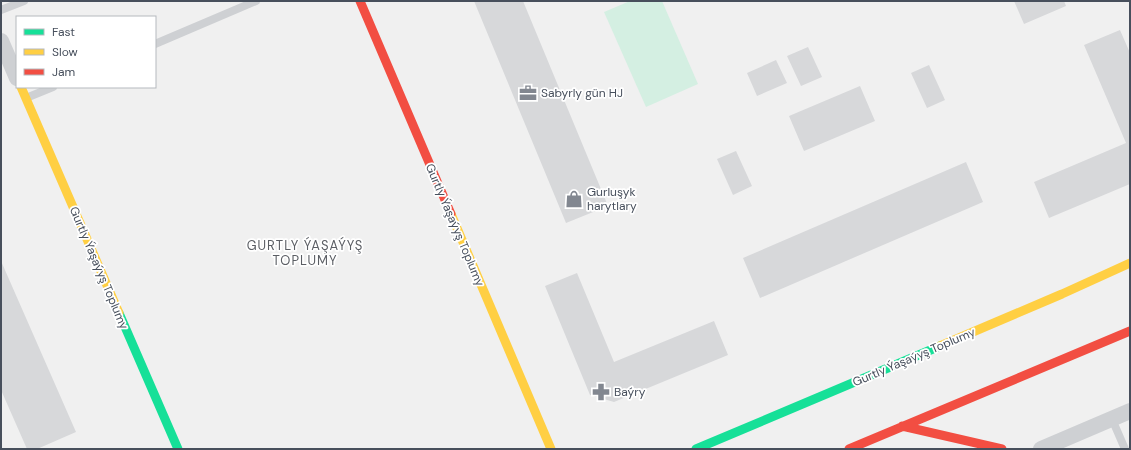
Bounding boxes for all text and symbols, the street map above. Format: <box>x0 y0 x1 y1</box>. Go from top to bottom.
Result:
legend <box>16 16 156 88</box>
text: Fast <box>52 24 75 40</box>
text: Slow <box>52 44 78 60</box>
text: Jam <box>52 64 75 80</box>
office icon: Sabyrly gün HJ <box>518 83 538 103</box>
place label: Sabyrly gün HJ <box>541 85 623 101</box>
street label: Gurtly Ýaşaýyş Toplumy <box>422 161 488 289</box>
place label: Gurluşyk harytlary <box>587 184 637 214</box>
shop icon: Gurluşyk harytlary <box>564 189 584 209</box>
street label: Gurtly Ýaşaýyş Toplumy <box>66 204 132 332</box>
district label: GURTLY ÝAŞAÝYŞ TOPLUMY <box>247 236 363 269</box>
street label: Gurtly Ýaşaýyş Toplumy <box>850 324 978 390</box>
pharmacy icon: Baýry <box>591 382 611 402</box>
place label: Baýry <box>614 384 646 400</box>

